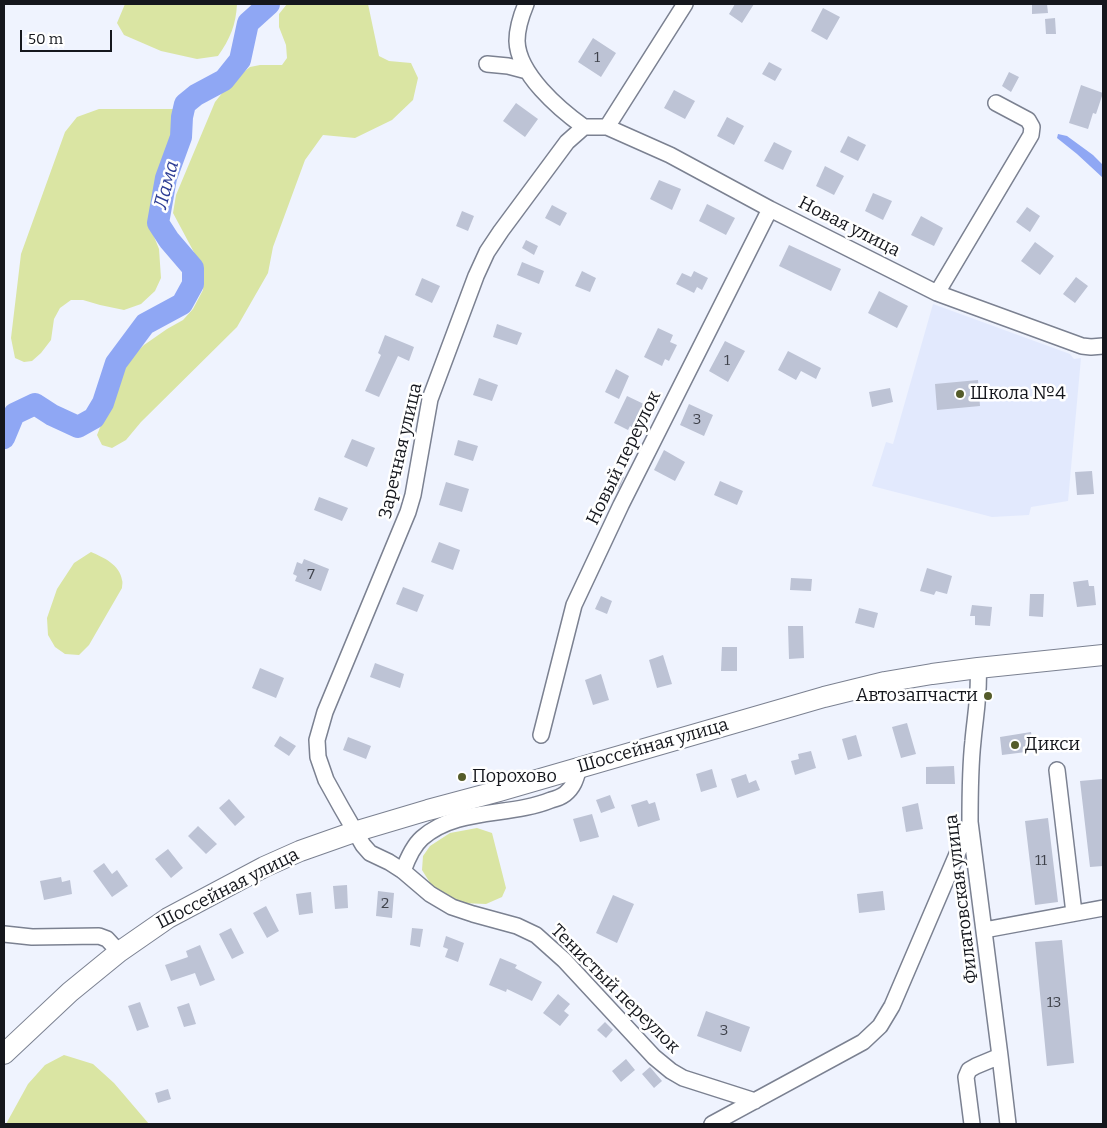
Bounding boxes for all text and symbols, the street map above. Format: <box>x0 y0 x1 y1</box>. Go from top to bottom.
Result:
scale bar <box>22 20 115 52</box>
text: 50 m <box>28 30 63 48</box>
house number: 1 <box>594 49 600 67</box>
water label: Лама <box>150 158 184 212</box>
street label: Новая улица <box>795 192 903 262</box>
house number: 1 <box>724 352 730 370</box>
street label: Заречная улица <box>375 381 427 521</box>
place label: Школа №4 <box>970 383 1066 405</box>
street label: Новый переулок <box>582 387 666 529</box>
marker: Школа №4 <box>954 388 966 400</box>
house number: 3 <box>693 411 701 429</box>
house number: 7 <box>307 566 315 584</box>
place label: Автозапчасти <box>856 685 978 707</box>
marker: Автозапчасти <box>982 690 994 702</box>
street label: Шоссейная улица <box>575 714 731 778</box>
place label: Дикси <box>1025 734 1080 756</box>
marker: Дикси <box>1009 739 1021 751</box>
place label: Порохово <box>472 766 557 788</box>
marker: Порохово <box>456 771 468 783</box>
street label: Филатовская улица <box>941 813 983 985</box>
street label: Шоссейная улица <box>153 844 303 934</box>
house number: 11 <box>1035 852 1047 870</box>
house number: 2 <box>381 895 389 913</box>
street label: Тенистый переулок <box>546 920 684 1058</box>
house number: 13 <box>1047 994 1061 1012</box>
house number: 3 <box>720 1022 728 1040</box>

